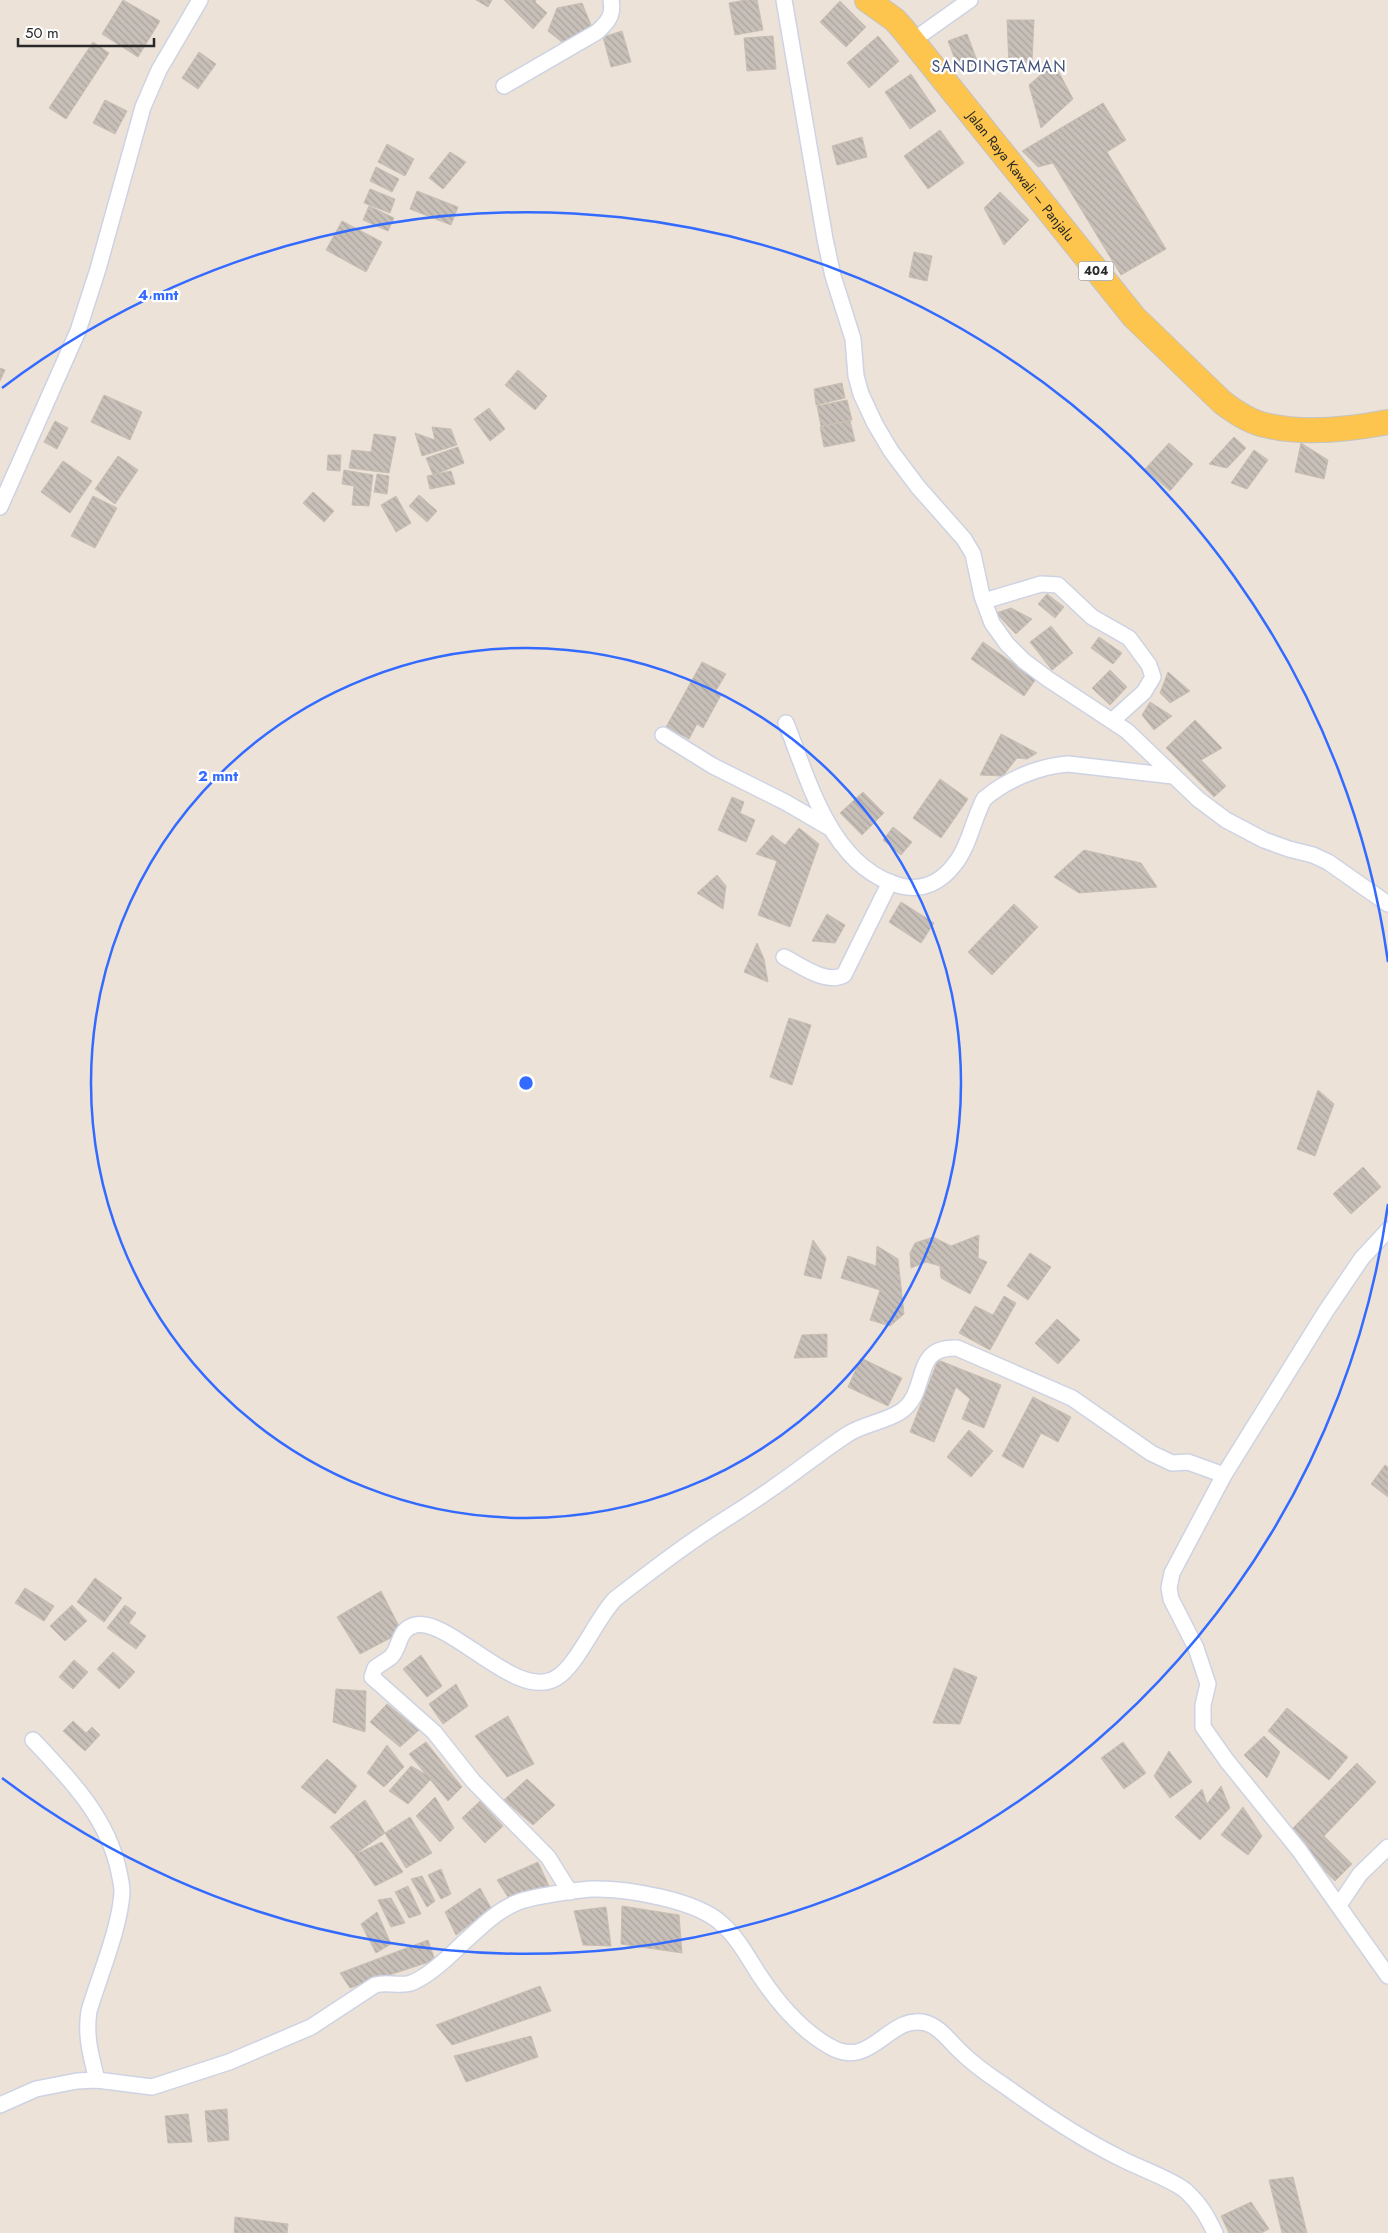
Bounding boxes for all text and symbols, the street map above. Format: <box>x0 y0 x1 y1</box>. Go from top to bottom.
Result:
scale bar <box>18 15 154 47</box>
text: 50 m <box>25 22 59 44</box>
district label: SANDINGTAMAN <box>931 55 1067 78</box>
street label: Jalan Raya Kawali – Panjalu <box>961 105 1079 246</box>
road number: 404 <box>1078 262 1114 280</box>
text: 4 mnt <box>138 284 179 306</box>
text: 2 mnt <box>198 765 238 787</box>
centre of rings <box>517 1074 535 1092</box>

